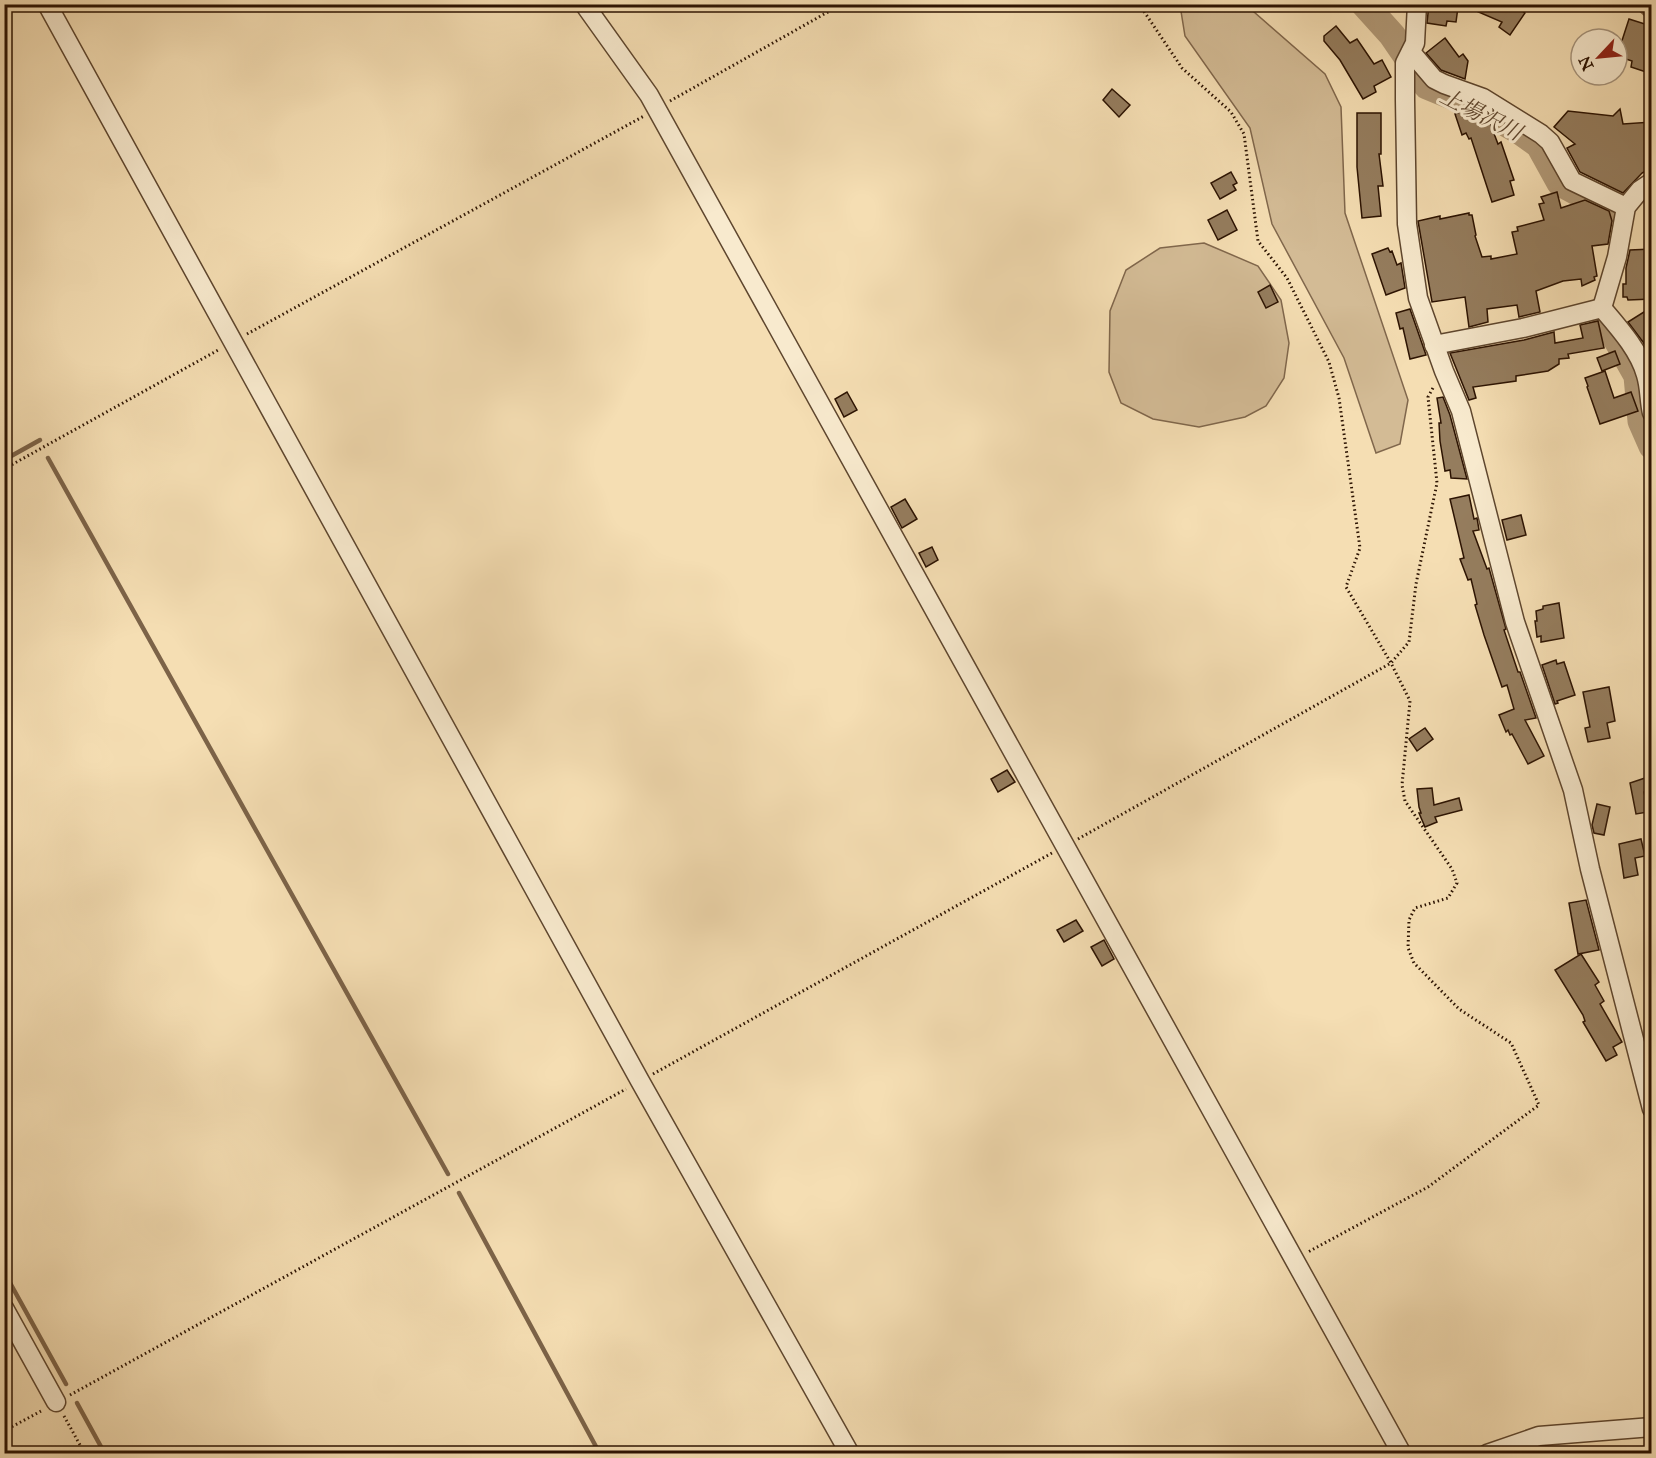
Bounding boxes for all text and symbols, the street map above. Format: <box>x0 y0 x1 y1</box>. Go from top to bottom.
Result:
north arrow <box>1569 27 1629 87</box>
text: N <box>1574 53 1597 74</box>
water label: 上場沢川 <box>1436 82 1528 147</box>

